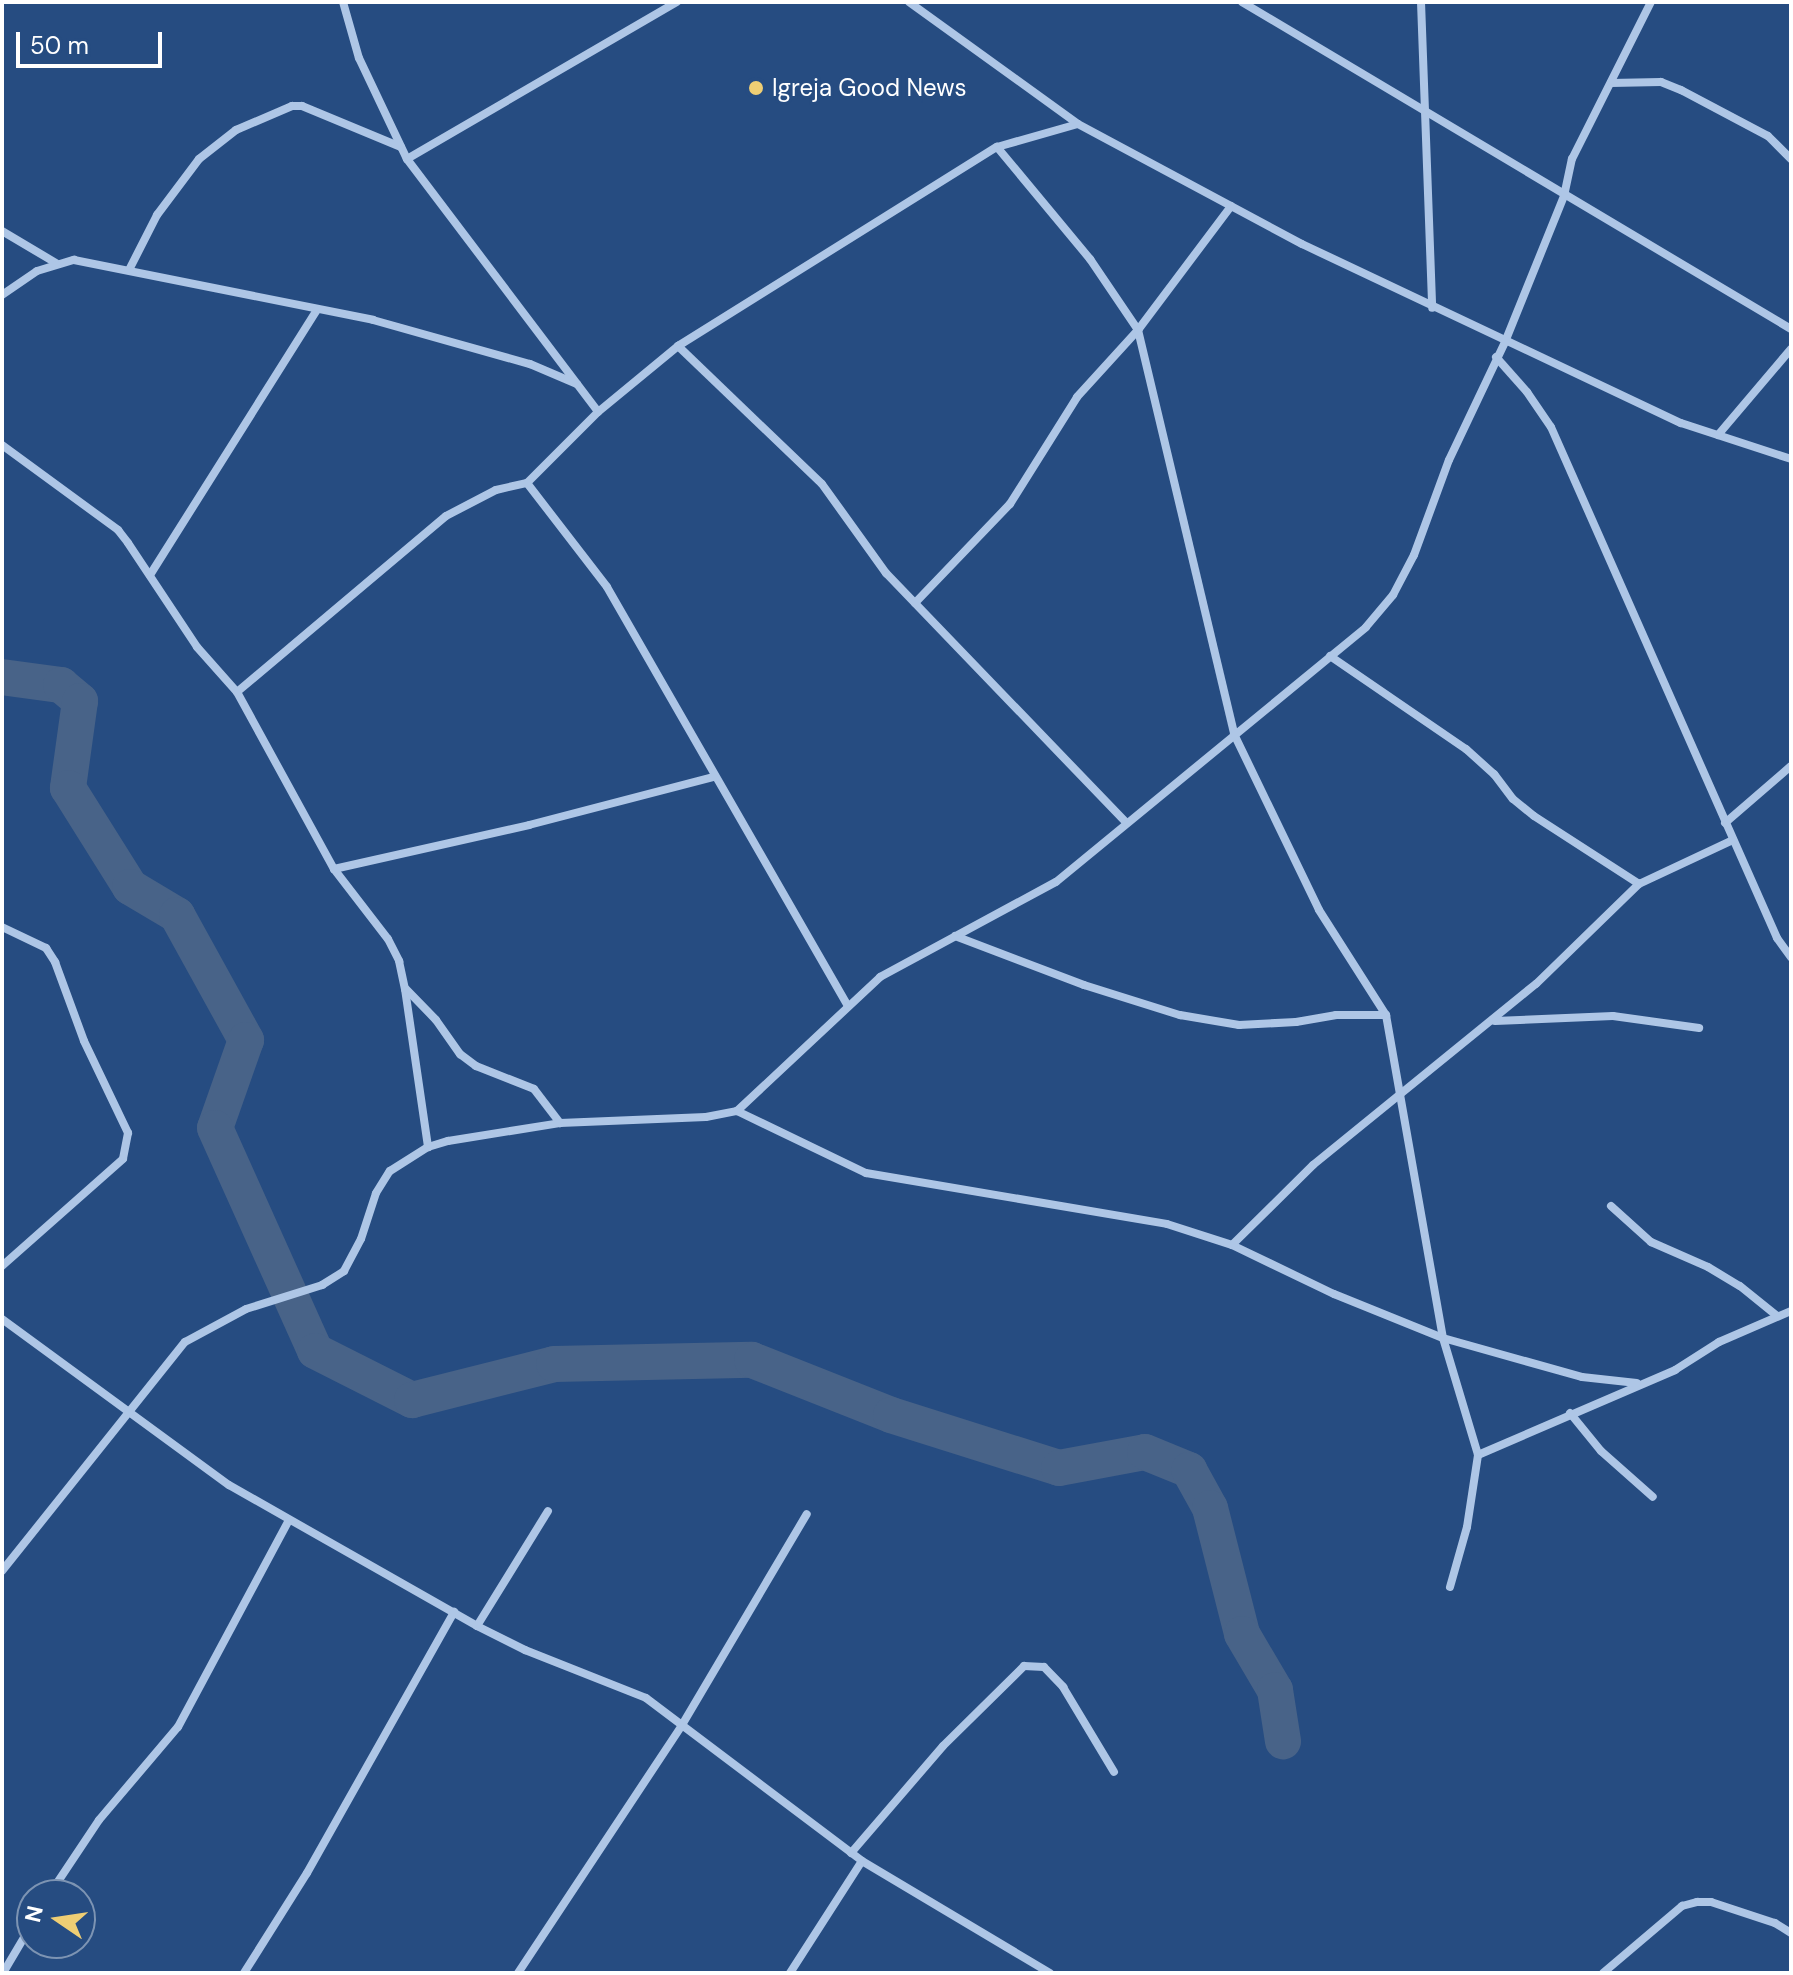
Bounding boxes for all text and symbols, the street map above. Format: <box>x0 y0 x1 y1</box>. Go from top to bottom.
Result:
scale bar <box>20 16 166 66</box>
text: 50 m <box>30 30 89 61</box>
place label: Igreja Good News <box>772 74 967 102</box>
marker: Igreja Good News <box>747 79 765 97</box>
north arrow <box>16 1879 96 1959</box>
text: N <box>18 1903 50 1925</box>

